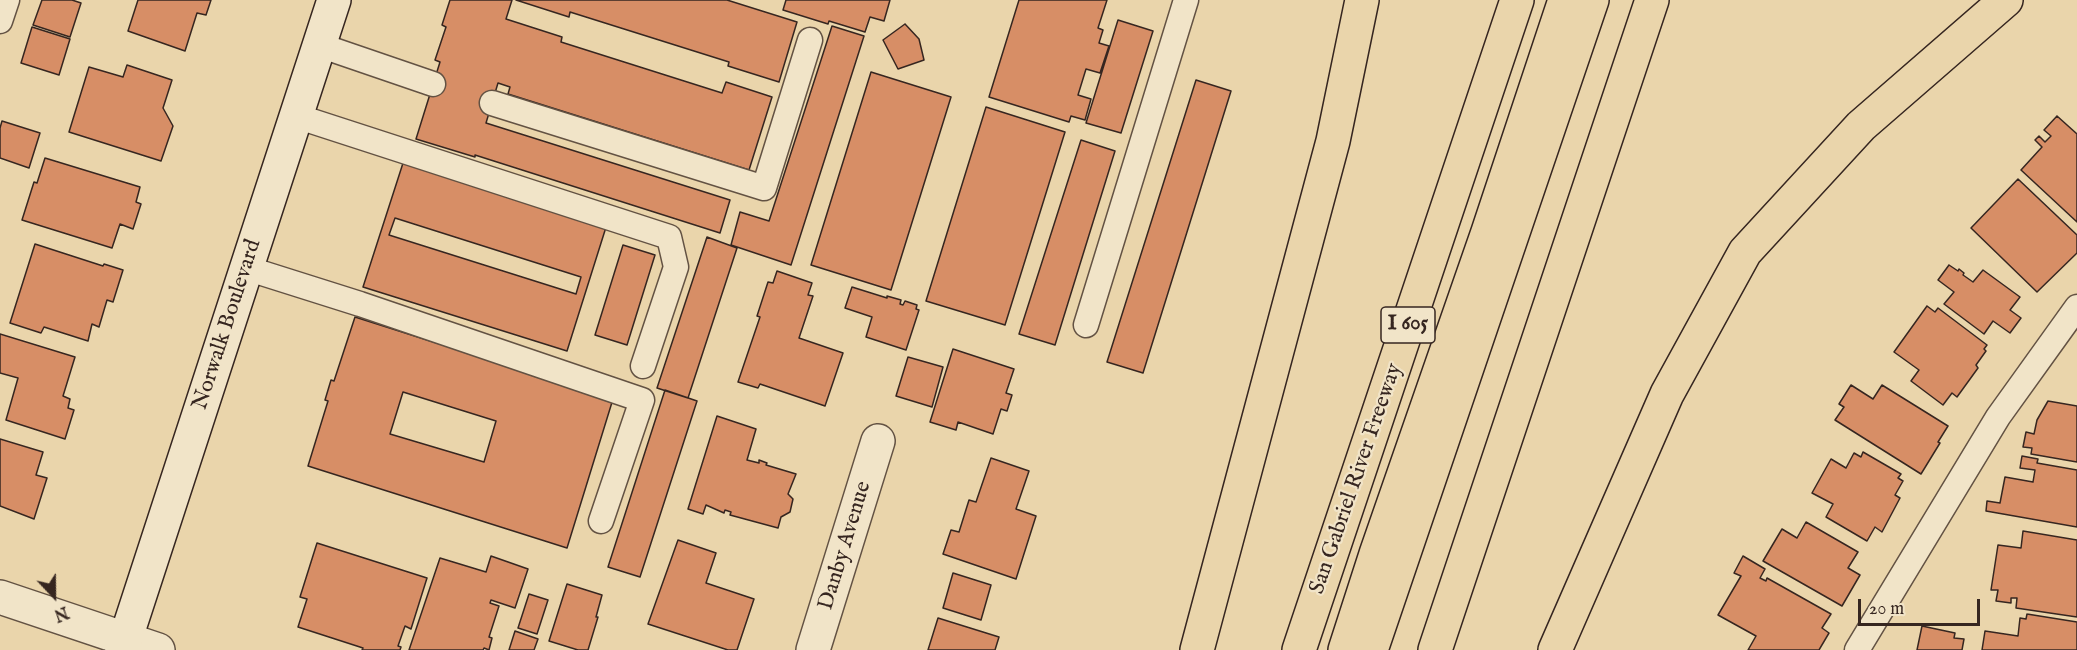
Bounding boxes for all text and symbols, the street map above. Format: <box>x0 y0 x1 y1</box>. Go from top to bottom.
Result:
street label: Norwalk Boulevard <box>188 236 268 414</box>
road number: I 605 <box>1381 307 1435 343</box>
street label: San Gabriel River Freeway <box>1305 360 1409 598</box>
street label: Danby Avenue <box>814 478 878 614</box>
north arrow <box>24 566 84 626</box>
scale bar <box>1861 587 1982 625</box>
text: 20 m <box>1869 598 1904 621</box>
text: N <box>51 601 71 625</box>

